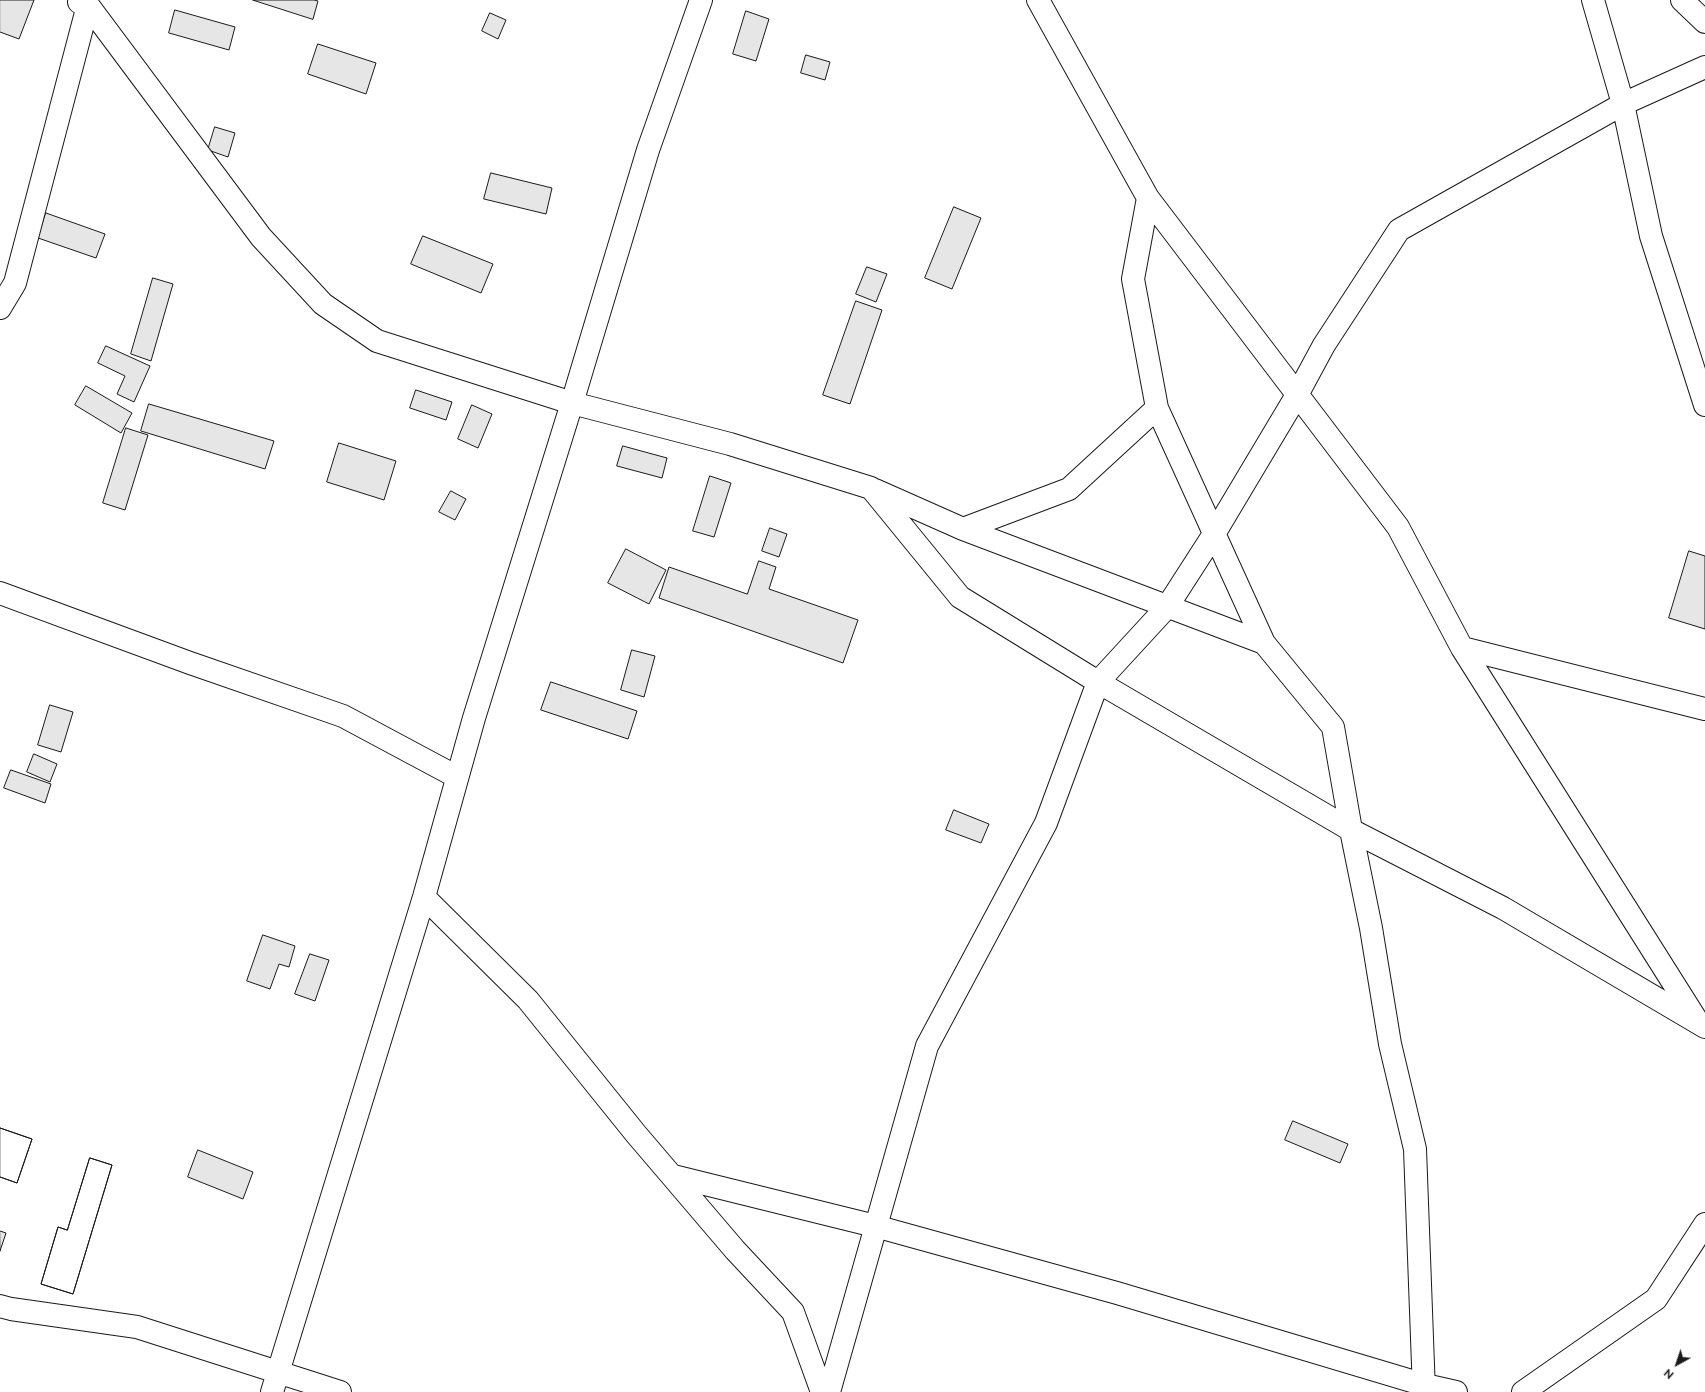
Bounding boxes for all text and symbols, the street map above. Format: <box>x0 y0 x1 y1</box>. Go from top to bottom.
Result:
north arrow <box>1657 1344 1697 1384</box>
text: N <box>1662 1366 1676 1381</box>

